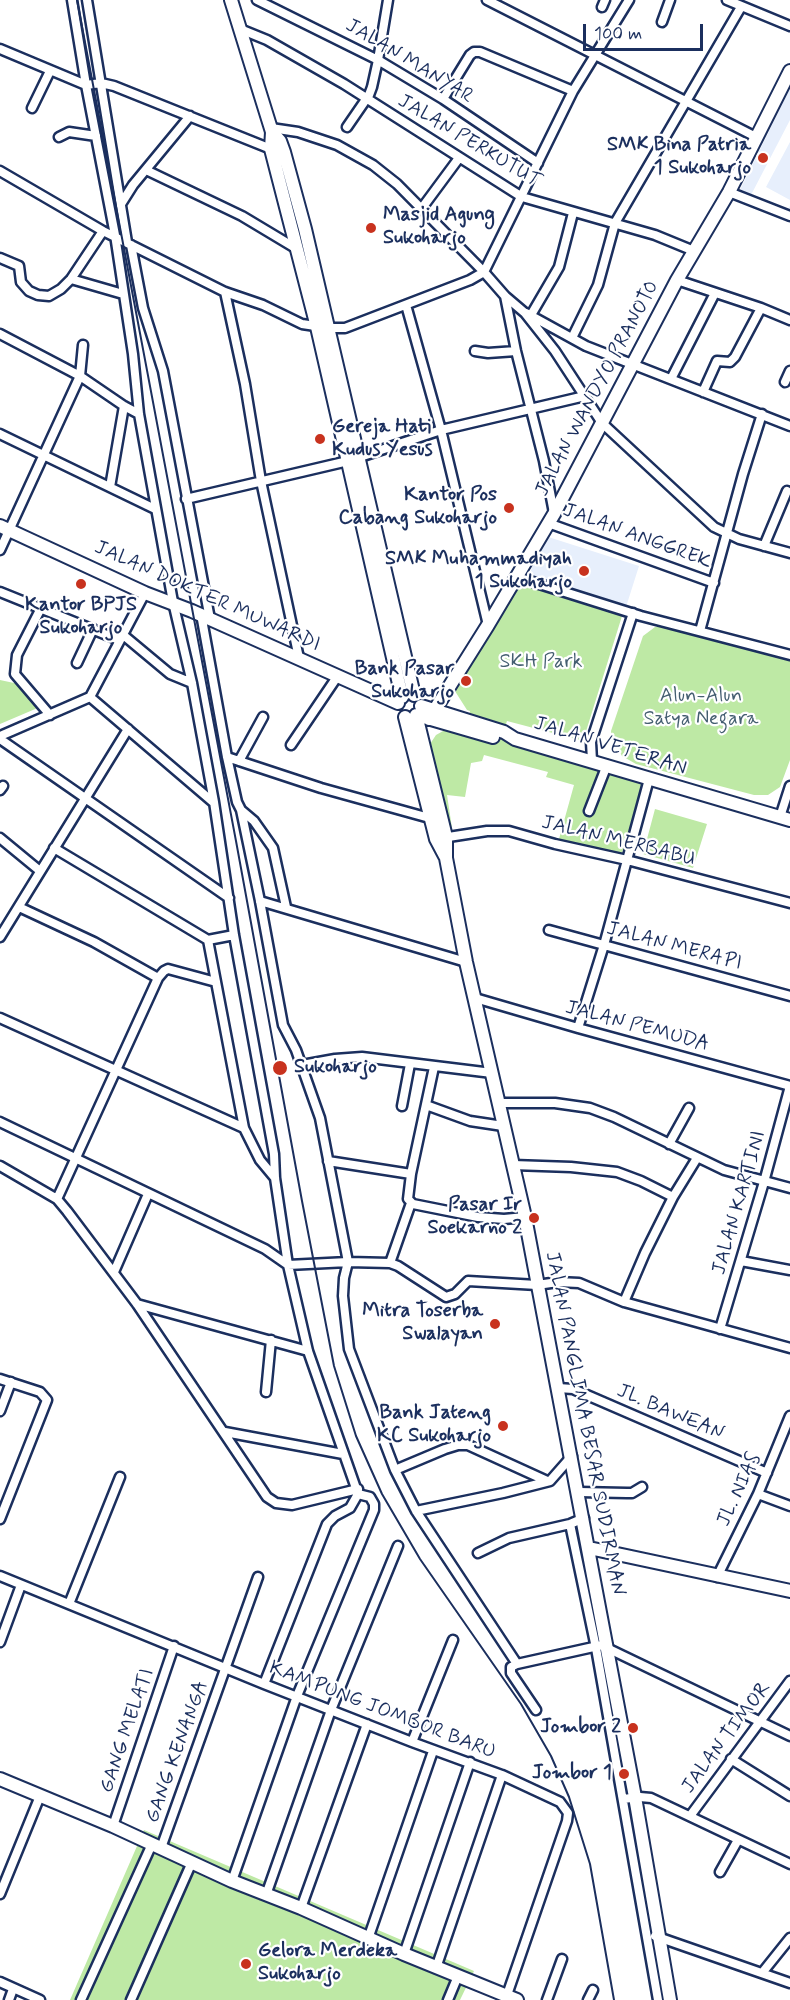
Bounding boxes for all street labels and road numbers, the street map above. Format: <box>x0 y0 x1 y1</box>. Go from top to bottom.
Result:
street label: JALAN MANYAR <box>341 14 477 110</box>
street label: JALAN PERKUTUT <box>393 90 545 194</box>
street label: JALAN WANDYO PRANOTO <box>531 277 665 501</box>
street label: JALAN ANGGREK <box>559 499 715 575</box>
street label: JALAN DOKTER MUWARDI <box>90 536 324 658</box>
street label: JALAN VETERAN <box>531 712 689 782</box>
street label: JALAN MERBABU <box>539 811 697 873</box>
street label: JALAN MERAPI <box>604 917 744 977</box>
street label: JALAN PEMUDA <box>562 996 712 1058</box>
street label: JALAN KARTINI <box>708 1128 772 1278</box>
street label: JALAN PANGLIMA BESAR SUDIRMAN <box>539 1250 629 1598</box>
street label: JL. BAWEAN <box>613 1380 727 1446</box>
street label: JL. NIAS <box>713 1449 767 1531</box>
street label: KAMPUNG JOMBOR BARU <box>265 1657 499 1765</box>
street label: GANG MELATI <box>96 1666 160 1796</box>
street label: JALAN TIMOR <box>677 1677 777 1799</box>
street label: GANG KENANGA <box>141 1678 215 1826</box>

